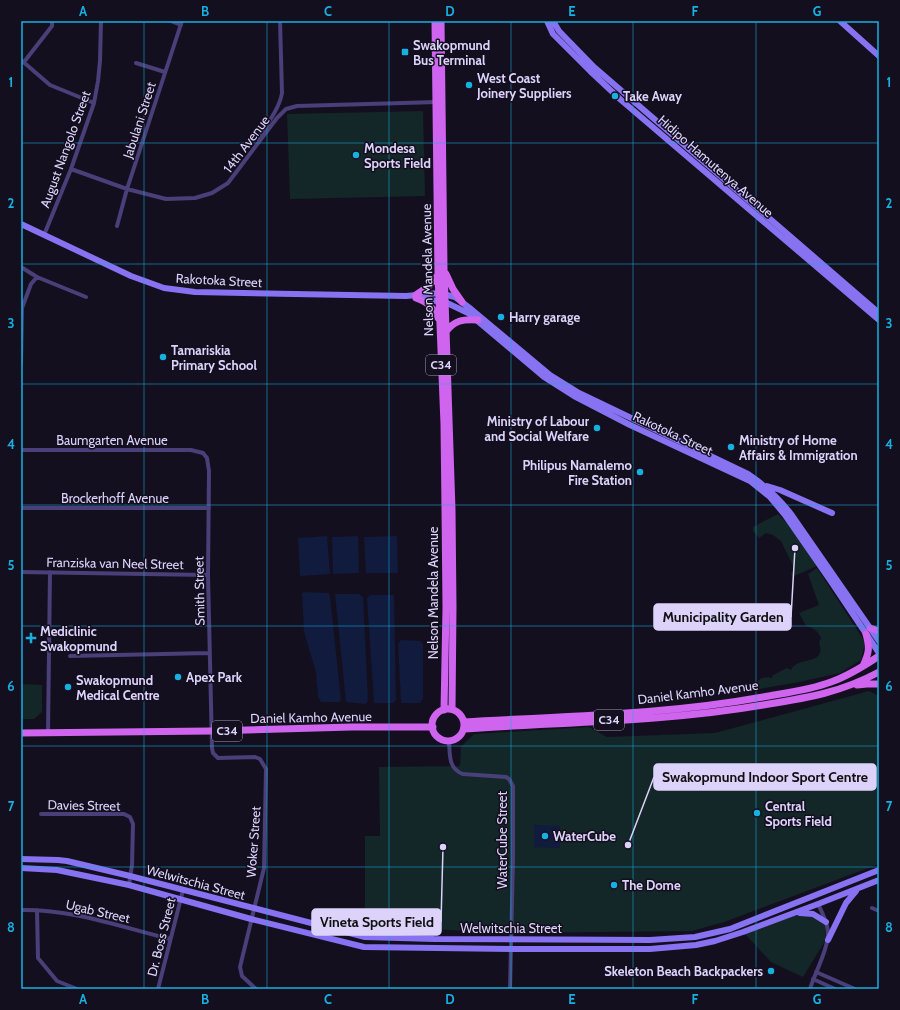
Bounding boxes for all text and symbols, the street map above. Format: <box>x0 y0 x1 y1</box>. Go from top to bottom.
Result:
text: A <box>79 3 88 19</box>
text: B <box>201 3 209 19</box>
text: C <box>324 3 332 19</box>
text: D <box>445 3 455 19</box>
text: E <box>568 3 576 19</box>
text: F <box>692 3 699 19</box>
text: G <box>813 3 822 19</box>
place label: Swakopmund Bus Terminal <box>413 37 490 68</box>
marker: Swakopmund Bus Terminal <box>400 47 410 57</box>
place label: West Coast Joinery Suppliers <box>476 70 572 101</box>
text: 1 <box>9 74 13 90</box>
text: 1 <box>887 74 891 90</box>
street label: Jabulani Street <box>119 79 159 161</box>
marker: West Coast Joinery Suppliers <box>464 80 474 90</box>
street label: August Nangolo Street <box>36 88 94 210</box>
place label: Take Away <box>623 88 682 104</box>
marker: Take Away <box>610 91 620 101</box>
street label: 14th Avenue <box>219 112 273 176</box>
street label: Hidipo Hamutenya Avenue <box>655 112 777 221</box>
place label: Mondesa Sports Field <box>364 140 431 171</box>
marker: Mondesa Sports Field <box>351 150 361 160</box>
text: 2 <box>8 195 15 211</box>
text: 2 <box>886 195 893 211</box>
street label: Nelson Mandela Avenue <box>418 203 436 336</box>
street label: Rakotoka Street <box>175 270 263 290</box>
place label: Harry garage <box>509 309 580 325</box>
marker: Harry garage <box>496 312 506 322</box>
text: 3 <box>7 315 15 331</box>
text: 3 <box>885 315 893 331</box>
place label: Tamariskia Primary School <box>171 342 257 373</box>
marker: Tamariskia Primary School <box>158 352 168 362</box>
road number: C34 <box>426 355 456 375</box>
street label: Rakotoka Street <box>630 407 716 459</box>
place label: Ministry of Labour and Social Welfare <box>484 413 590 444</box>
marker: Ministry of Labour and Social Welfare <box>592 423 602 433</box>
street label: Baumgarten Avenue <box>56 432 168 448</box>
place label: Ministry of Home Affairs & Immigration <box>739 432 858 463</box>
text: 4 <box>7 436 15 452</box>
text: 4 <box>885 436 893 452</box>
marker: Ministry of Home Affairs & Immigration <box>726 442 736 452</box>
place label: Philipus Namalemo Fire Station <box>522 457 633 488</box>
marker: Philipus Namalemo Fire Station <box>635 467 645 477</box>
street label: Brockerhoff Avenue <box>61 490 169 506</box>
street label: Nelson Mandela Avenue <box>425 526 441 659</box>
street label: Franziska van Neel Street <box>46 554 184 572</box>
street label: Smith Street <box>190 556 208 626</box>
text: 5 <box>8 557 15 573</box>
text: 5 <box>886 557 893 573</box>
callout: Municipality Garden <box>654 604 791 630</box>
text: Municipality Garden <box>662 608 784 626</box>
place label: Mediclinic Swakopmund <box>40 623 117 654</box>
marker: Mediclinic Swakopmund <box>25 632 37 644</box>
place label: Apex Park <box>186 669 243 685</box>
place label: Swakopmund Medical Centre <box>76 672 160 703</box>
marker: Apex Park <box>173 672 183 682</box>
street label: Daniel Kamho Avenue <box>637 677 760 707</box>
text: 6 <box>7 678 15 694</box>
text: 6 <box>885 678 893 694</box>
marker: Swakopmund Medical Centre <box>63 682 73 692</box>
street label: Daniel Kamho Avenue <box>250 708 372 726</box>
road number: C34 <box>594 710 624 730</box>
road number: C34 <box>212 721 242 741</box>
callout: Swakopmund Indoor Sport Centre <box>654 764 876 790</box>
text: Swakopmund Indoor Sport Centre <box>662 768 868 786</box>
street label: WaterCube Street <box>494 790 510 889</box>
street label: Davies Street <box>47 796 121 814</box>
text: 7 <box>8 798 15 814</box>
place label: Central Sports Field <box>765 798 832 829</box>
text: 7 <box>886 798 893 814</box>
street label: Woker Street <box>243 805 264 878</box>
marker: Central Sports Field <box>752 808 762 818</box>
place label: WaterCube <box>553 828 616 844</box>
marker: WaterCube <box>540 831 550 841</box>
street label: Welwitschia Street <box>145 861 248 903</box>
place label: The Dome <box>622 877 681 893</box>
marker: The Dome <box>609 880 619 890</box>
street label: Dr. Boss Street <box>143 895 179 978</box>
street label: Ugab Street <box>64 896 132 926</box>
callout: Vineta Sports Field <box>312 909 441 935</box>
text: Vineta Sports Field <box>320 913 434 931</box>
text: 8 <box>7 919 15 935</box>
text: 8 <box>885 919 893 935</box>
street label: Welwitschia Street <box>460 920 562 936</box>
place label: Skeleton Beach Backpackers <box>604 963 763 979</box>
marker: Skeleton Beach Backpackers <box>766 966 776 976</box>
text: A <box>79 991 88 1007</box>
text: B <box>201 991 209 1007</box>
text: C <box>324 991 332 1007</box>
text: D <box>445 991 455 1007</box>
text: E <box>568 991 576 1007</box>
text: F <box>692 991 699 1007</box>
text: G <box>813 991 822 1007</box>

